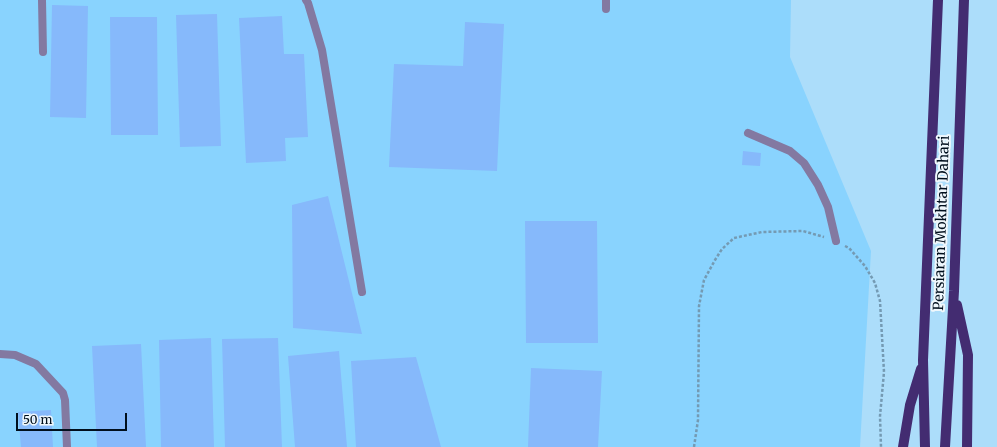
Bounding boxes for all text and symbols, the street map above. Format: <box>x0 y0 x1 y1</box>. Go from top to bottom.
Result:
street label: Persiaran Mokhtar Dahari <box>931 135 953 311</box>
scale bar <box>18 405 129 431</box>
text: 50 m <box>23 412 52 427</box>

